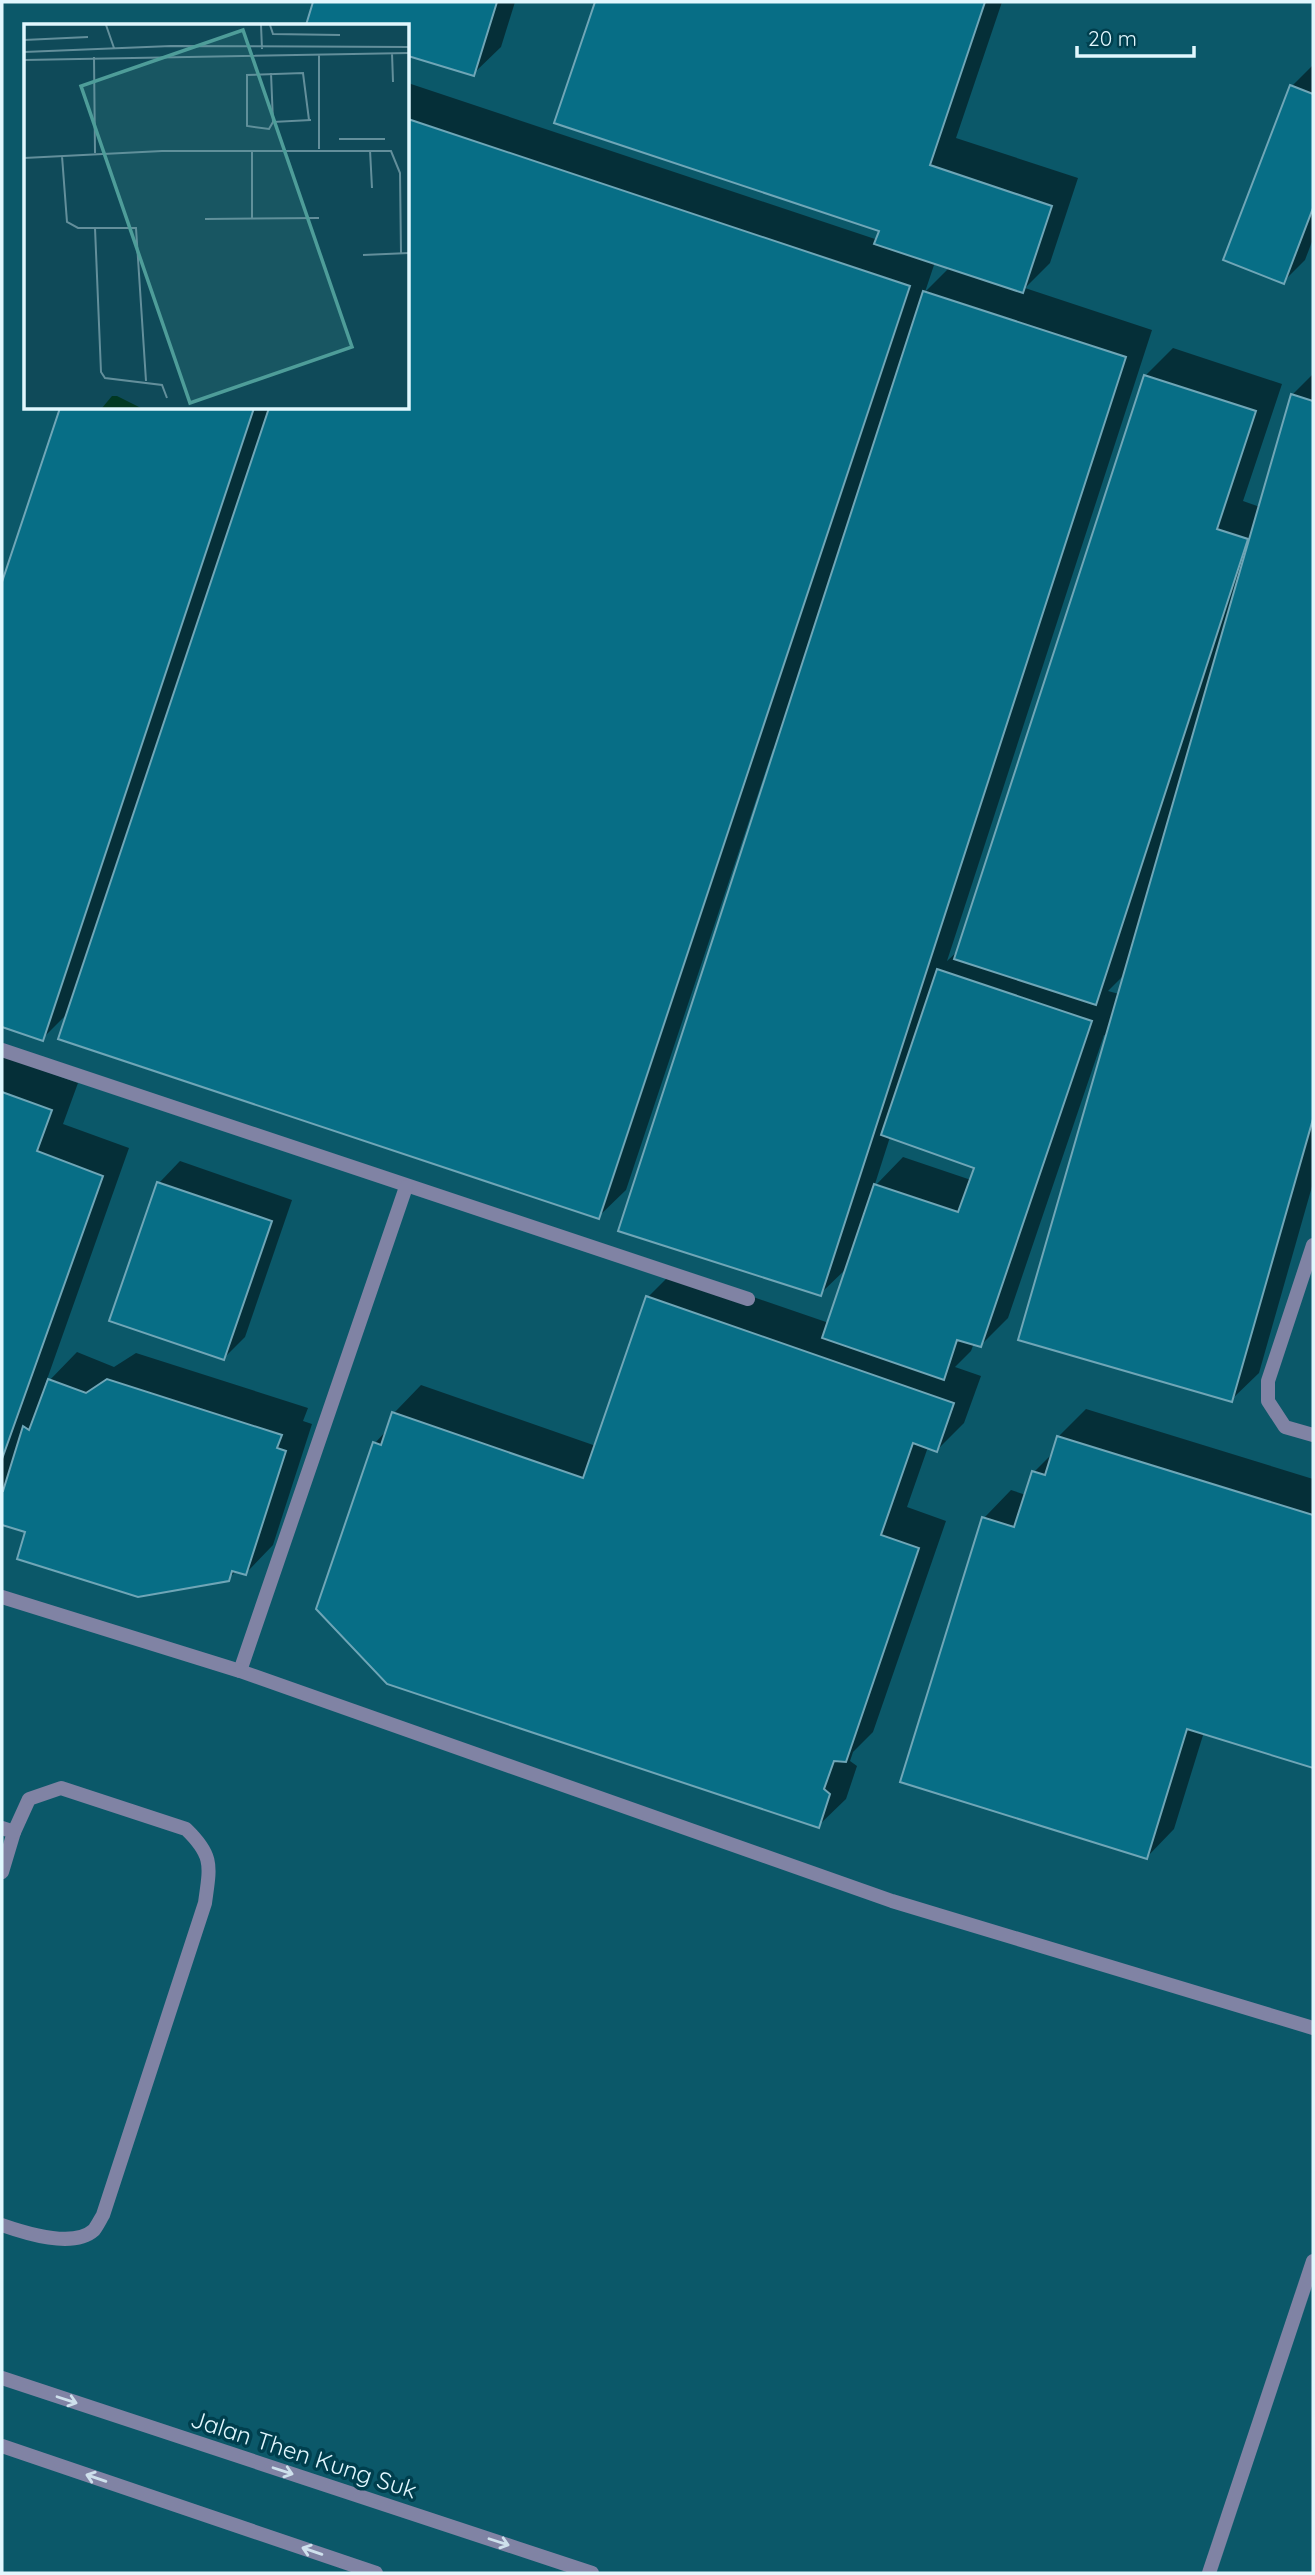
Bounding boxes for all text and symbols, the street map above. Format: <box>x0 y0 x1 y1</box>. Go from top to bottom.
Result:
scale bar <box>1077 14 1194 58</box>
inset map <box>24 24 410 410</box>
text: 20 m <box>1088 25 1137 51</box>
one-way arrow <box>55 2394 77 2407</box>
street label: Jalan Then Kung Suk <box>187 2403 421 2505</box>
one-way arrow <box>271 2466 293 2478</box>
one-way arrow <box>86 2471 108 2483</box>
one-way arrow <box>487 2537 509 2550</box>
one-way arrow <box>301 2544 323 2556</box>

